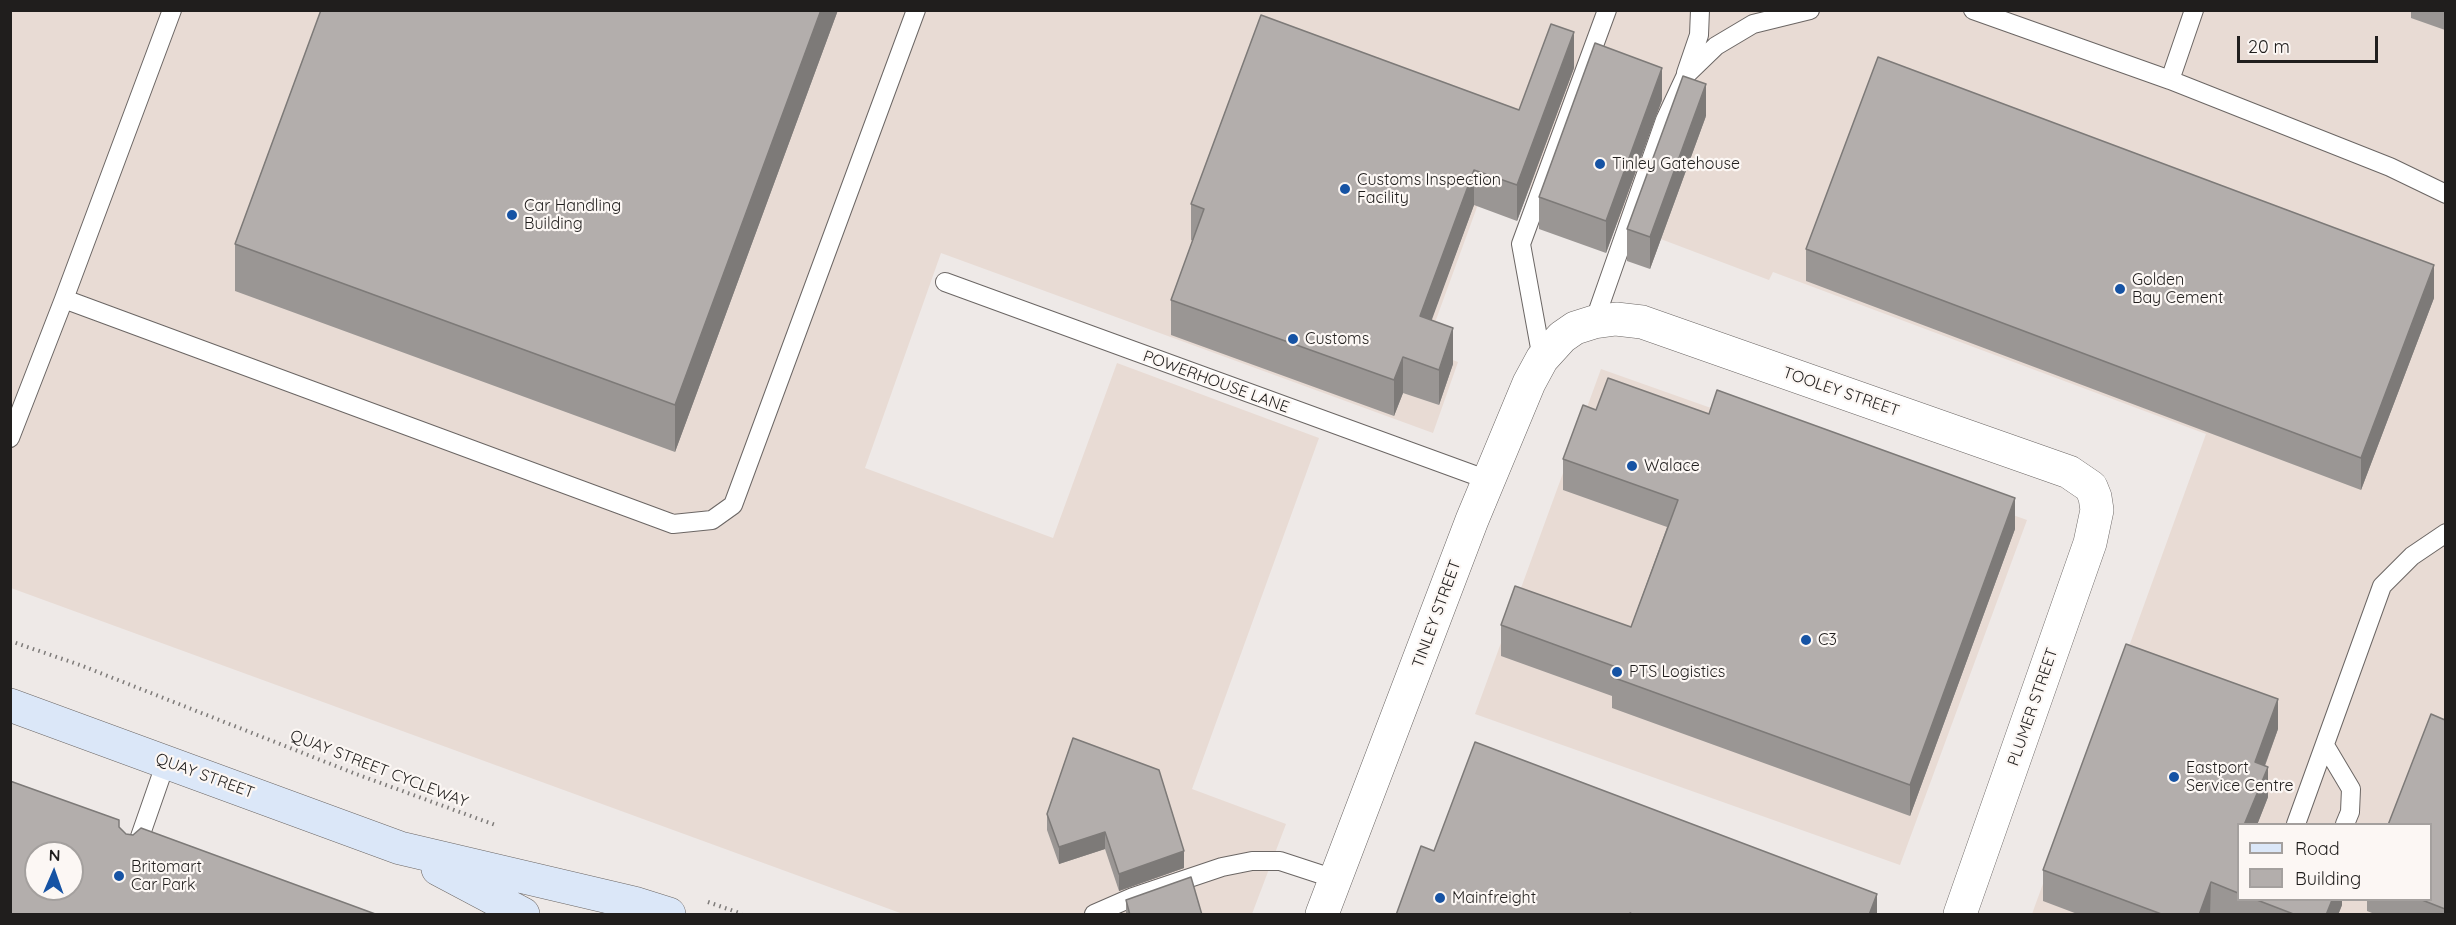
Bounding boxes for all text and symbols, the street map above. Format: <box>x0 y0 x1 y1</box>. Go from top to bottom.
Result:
scale bar <box>2240 24 2381 62</box>
text: 20 m <box>2248 35 2290 58</box>
place label: Tinley Gatehouse <box>1612 154 1740 174</box>
marker: Tinley Gatehouse <box>1593 157 1607 171</box>
place label: Customs Inspection Facility <box>1357 170 1501 208</box>
marker: Customs Inspection Facility <box>1338 182 1352 196</box>
place label: Car Handling Building <box>524 196 621 234</box>
marker: Car Handling Building <box>505 208 519 222</box>
place label: Golden Bay Cement <box>2132 270 2223 308</box>
marker: Golden Bay Cement <box>2113 282 2127 296</box>
place label: Customs <box>1305 329 1369 349</box>
marker: Customs <box>1286 332 1300 346</box>
street label: POWERHOUSE LANE <box>1140 347 1292 417</box>
street label: TOOLEY STREET <box>1780 363 1902 421</box>
place label: Walace <box>1644 456 1700 476</box>
marker: Walace <box>1625 459 1639 473</box>
street label: TINLEY STREET <box>1409 557 1465 671</box>
place label: C3 <box>1818 630 1837 650</box>
marker: C3 <box>1799 633 1813 647</box>
street label: PLUMER STREET <box>2004 645 2062 769</box>
place label: PTS Logistics <box>1629 662 1725 682</box>
marker: PTS Logistics <box>1610 665 1624 679</box>
street label: QUAY STREET CYCLEWAY <box>287 726 471 812</box>
street label: QUAY STREET <box>153 749 257 803</box>
place label: Eastport Service Centre <box>2186 758 2294 796</box>
marker: Eastport Service Centre <box>2167 770 2181 784</box>
legend <box>2237 823 2432 901</box>
text: Road <box>2295 837 2340 860</box>
north arrow <box>24 841 84 901</box>
text: N <box>48 845 61 865</box>
place label: Britomart Car Park <box>131 857 202 895</box>
text: Building <box>2295 867 2361 890</box>
marker: Britomart Car Park <box>112 869 126 883</box>
place label: Mainfreight <box>1452 888 1536 908</box>
marker: Mainfreight <box>1433 891 1447 905</box>

